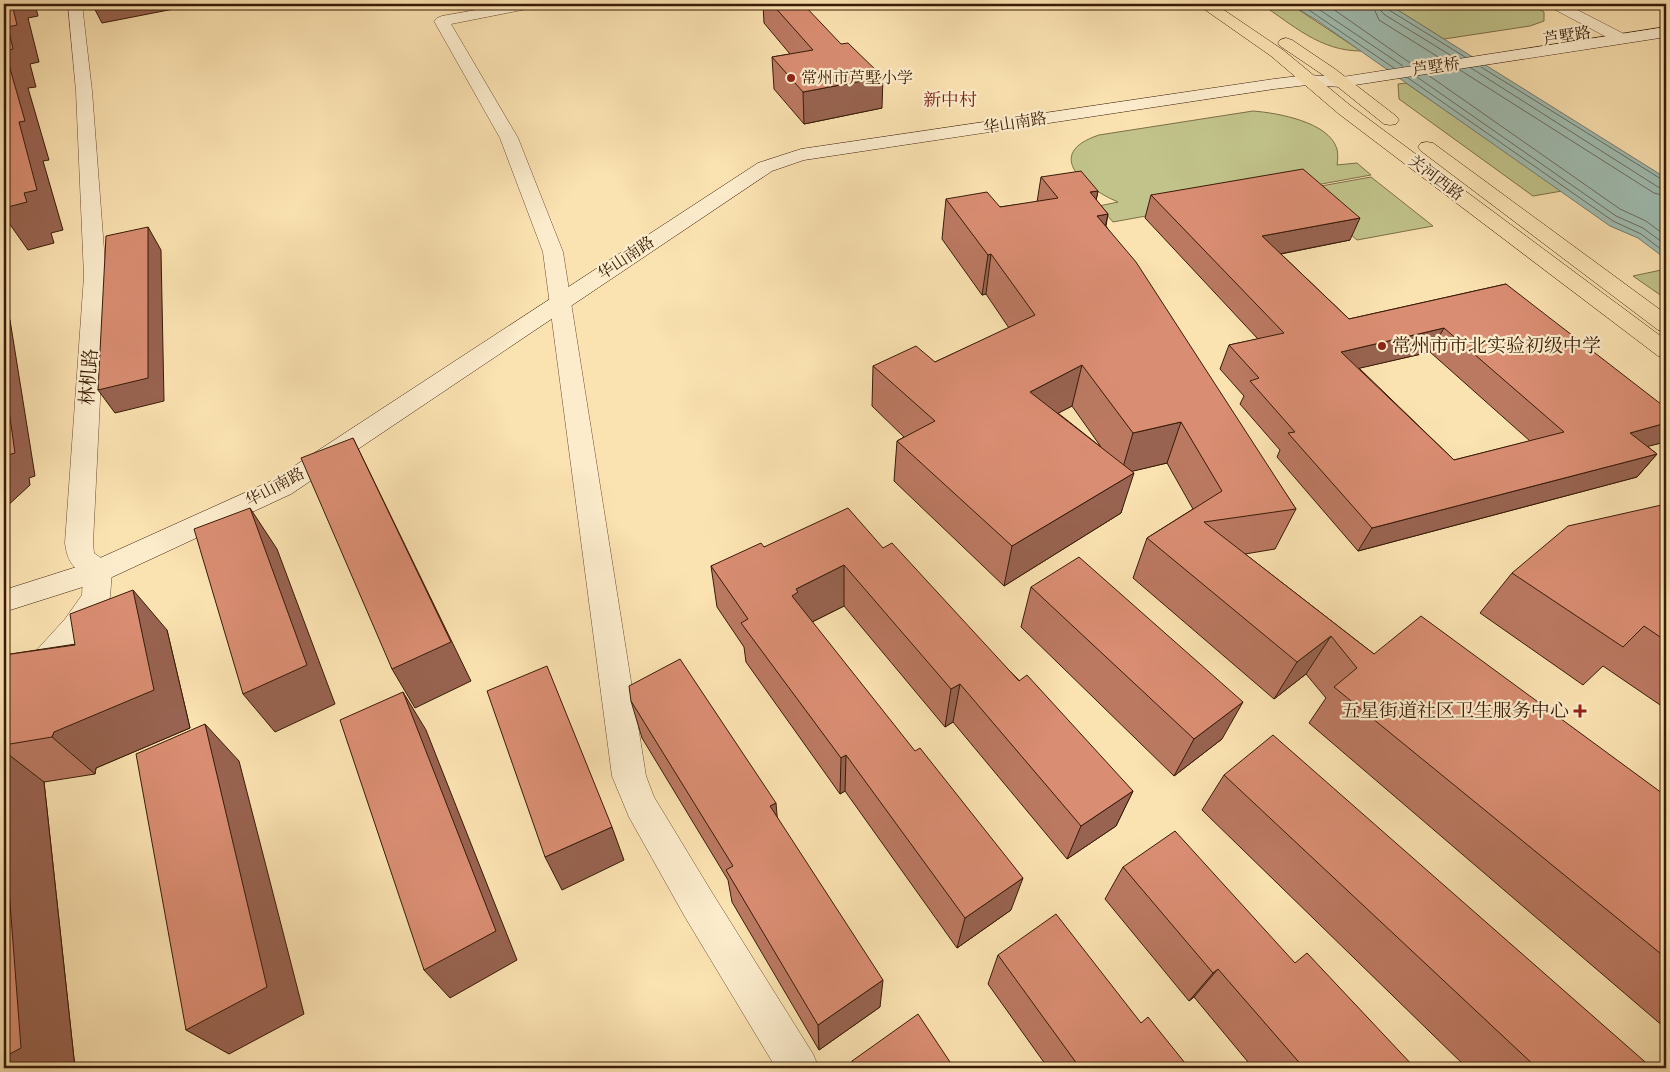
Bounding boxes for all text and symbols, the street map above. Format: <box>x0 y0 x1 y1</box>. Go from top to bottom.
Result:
street label: 芦墅路 <box>1542 22 1592 50</box>
street label: 芦墅桥 <box>1411 54 1461 80</box>
place label: 常州市芦墅小学 <box>801 68 913 88</box>
marker: 常州市芦墅小学 <box>785 72 797 84</box>
district label: 新中村 <box>923 89 977 112</box>
street label: 华山南路 <box>982 108 1048 138</box>
street label: 关河西路 <box>1404 151 1468 205</box>
street label: 华山南路 <box>594 232 658 284</box>
place label: 常州市市北实验初级中学 <box>1392 334 1601 358</box>
marker: 常州市市北实验初级中学 <box>1376 340 1388 352</box>
street label: 林机路 <box>75 348 103 406</box>
street label: 华山南路 <box>242 463 308 511</box>
place label: 五星街道社区卫生服务中心 <box>1341 699 1569 723</box>
marker: 五星街道社区卫生服务中心 <box>1573 704 1587 718</box>

